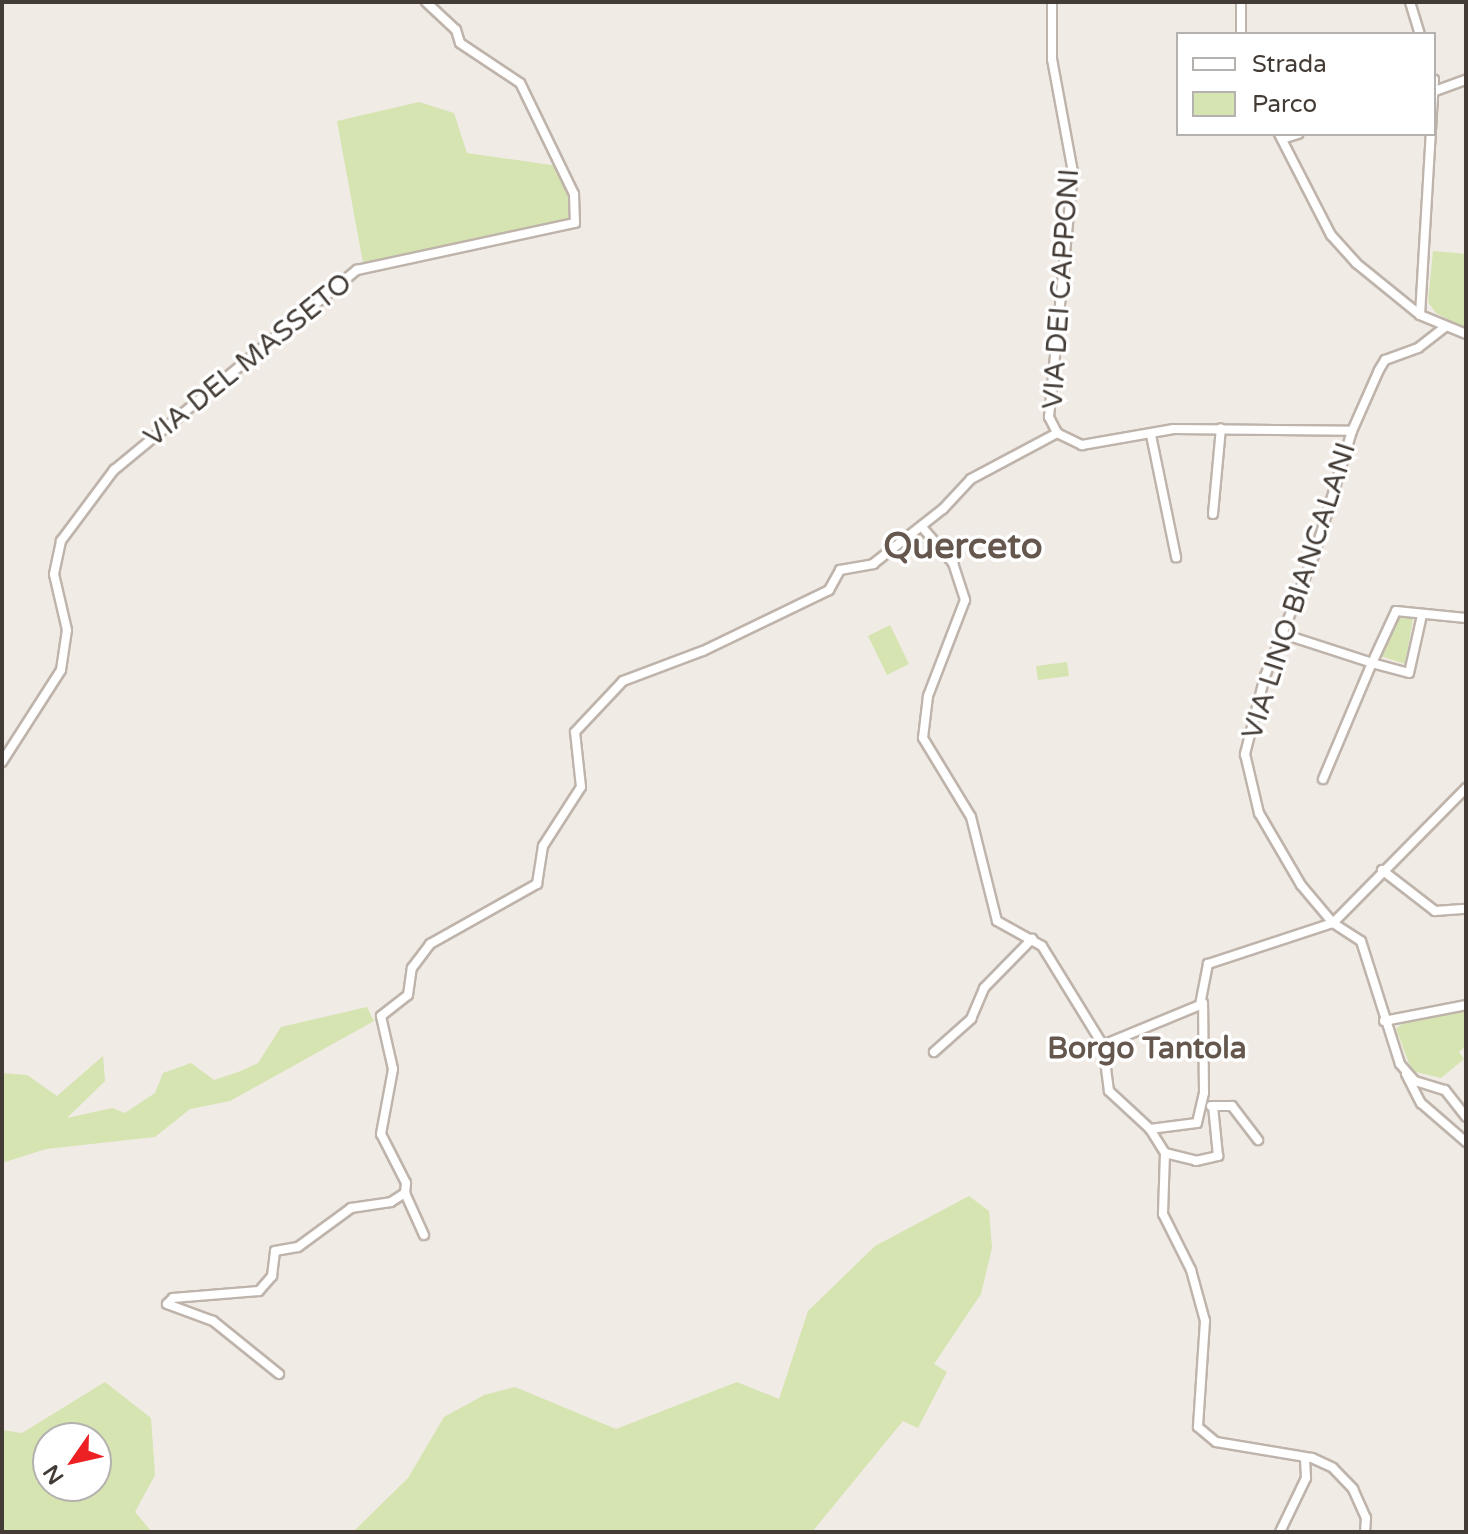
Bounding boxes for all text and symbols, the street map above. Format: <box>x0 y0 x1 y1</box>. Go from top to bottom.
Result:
legend <box>1176 32 1436 136</box>
text: Strada <box>1252 50 1327 79</box>
text: Parco <box>1252 90 1317 119</box>
street label: VIA DEI CAPPONI <box>1036 168 1086 410</box>
street label: VIA DEL MASSETO <box>137 266 359 454</box>
street label: VIA LINO BIANCALANI <box>1235 438 1363 744</box>
district label: Querceto <box>883 525 1043 569</box>
district label: Borgo Tantola <box>1047 1031 1247 1067</box>
north arrow <box>32 1422 112 1502</box>
text: N <box>38 1460 69 1489</box>

